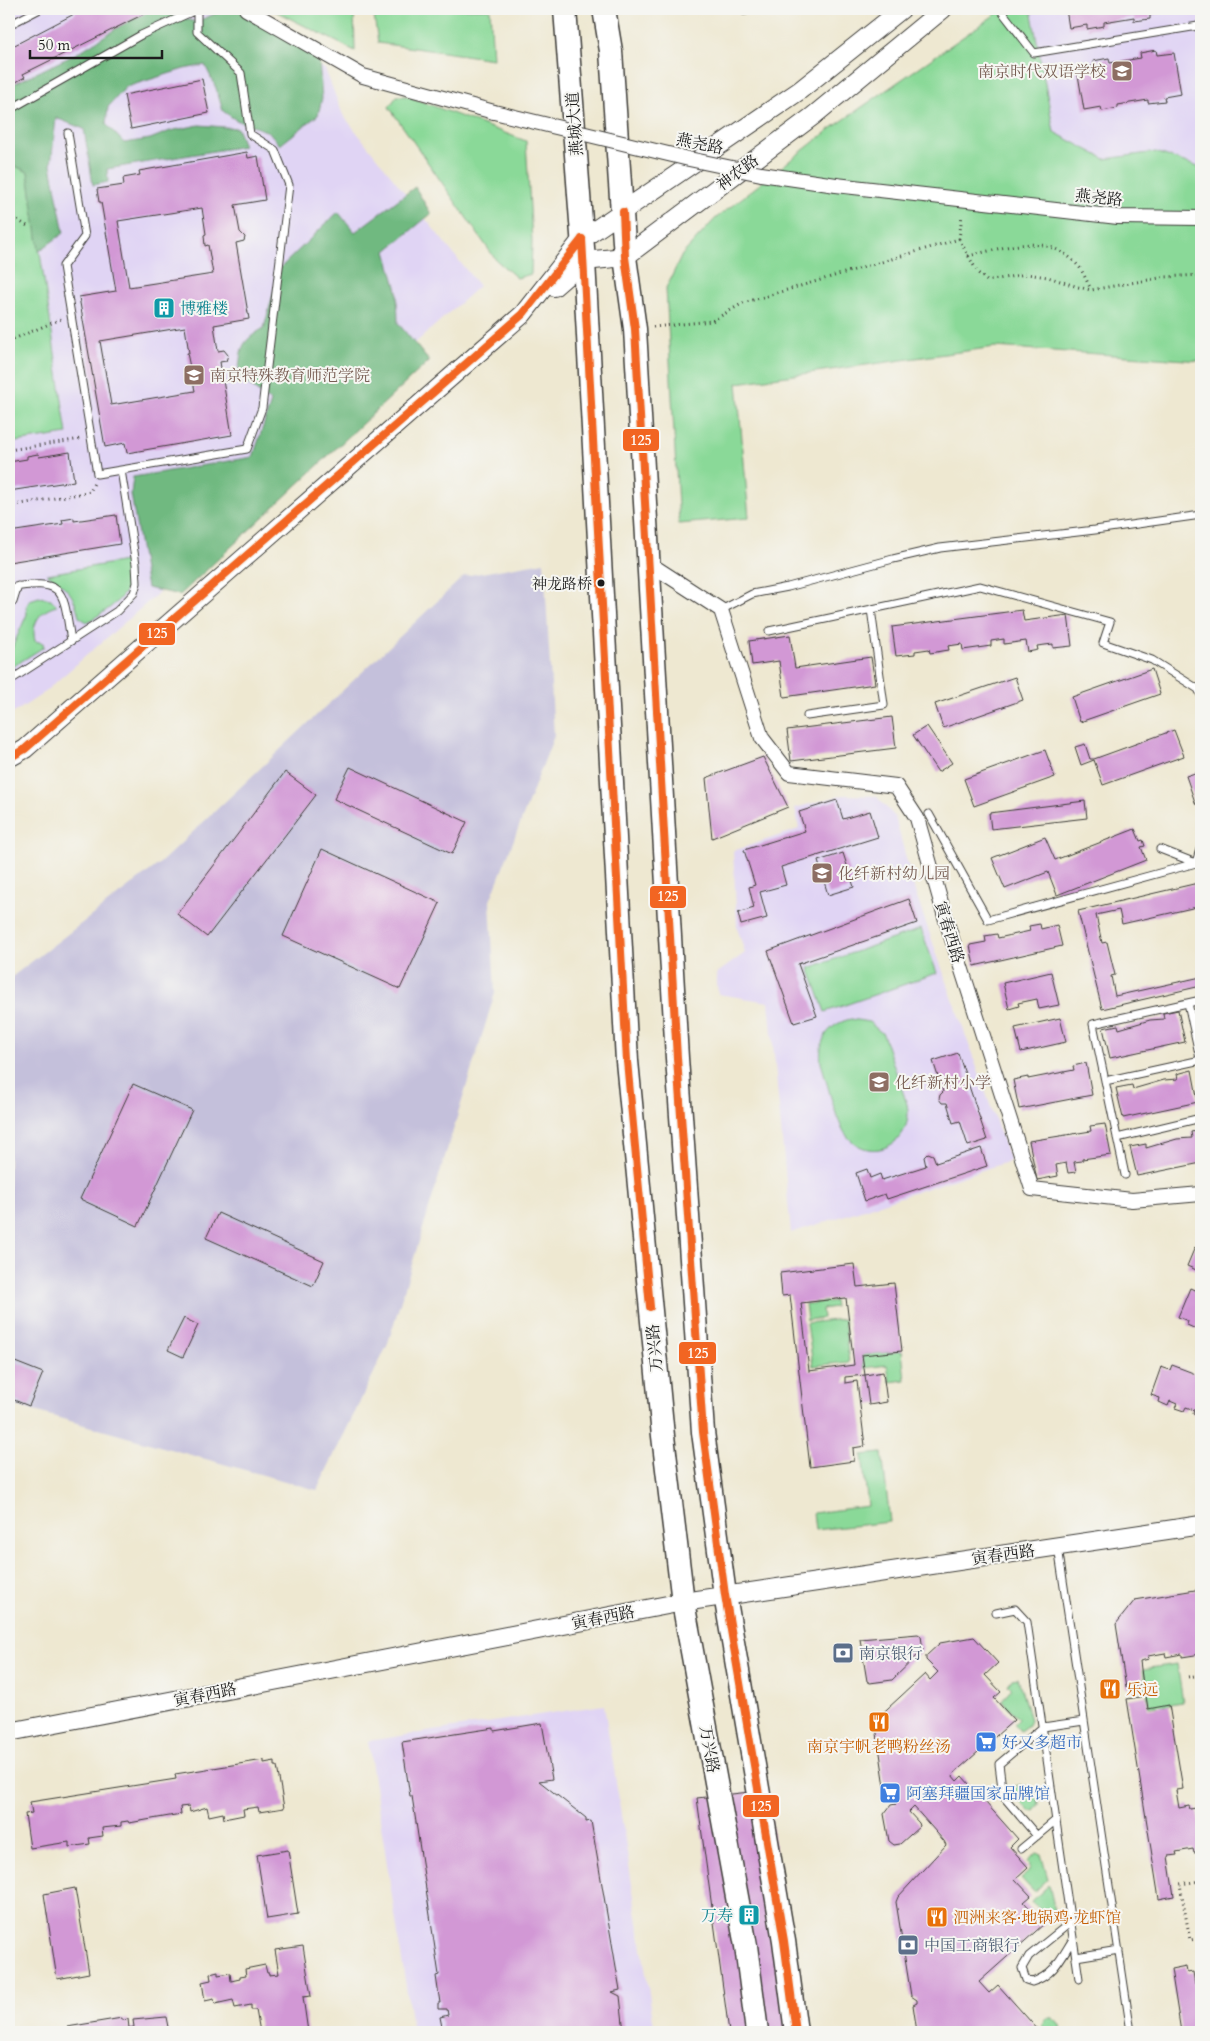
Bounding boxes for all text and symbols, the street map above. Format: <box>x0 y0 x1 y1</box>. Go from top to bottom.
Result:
scale bar <box>30 28 162 60</box>
text: 50 m <box>38 35 70 55</box>
school or university icon: 南京时代双语学校 <box>1110 59 1134 83</box>
place label: 南京时代双语学校 <box>978 61 1106 83</box>
street label: 燕城大道 <box>562 91 588 157</box>
street label: 燕尧路 <box>674 128 726 160</box>
street label: 神农路 <box>712 150 763 196</box>
street label: 燕尧路 <box>1074 185 1124 211</box>
building icon: 博雅楼 <box>152 296 176 320</box>
place label: 博雅楼 <box>180 298 228 320</box>
school or university icon: 南京特殊教育师范学院 <box>182 363 206 387</box>
place label: 南京特殊教育师范学院 <box>210 365 370 387</box>
line badge: 125 <box>622 428 660 452</box>
text: 125 <box>630 431 652 450</box>
place label: 神龙路桥 <box>532 574 592 594</box>
marker: 神龙路桥 <box>596 578 606 588</box>
line badge: 125 <box>138 622 176 646</box>
text: 125 <box>146 624 168 643</box>
school or university icon: 化纤新村幼儿园 <box>810 861 834 885</box>
place label: 化纤新村幼儿园 <box>838 863 950 885</box>
line badge: 125 <box>649 885 687 909</box>
text: 125 <box>657 887 679 906</box>
street label: 寅春西路 <box>929 898 969 966</box>
school or university icon: 化纤新村小学 <box>867 1070 891 1094</box>
place label: 化纤新村小学 <box>895 1072 991 1094</box>
street label: 万兴路 <box>642 1323 668 1373</box>
line badge: 125 <box>678 1341 717 1365</box>
text: 125 <box>687 1344 709 1363</box>
street label: 寅春西路 <box>970 1540 1036 1570</box>
street label: 寅春西路 <box>570 1601 637 1635</box>
bank icon: 南京银行 <box>831 1641 855 1665</box>
place label: 南京银行 <box>859 1643 923 1665</box>
restaurant icon: 乐远 <box>1098 1677 1122 1701</box>
street label: 寅春西路 <box>172 1678 239 1712</box>
place label: 乐远 <box>1126 1679 1158 1701</box>
restaurant icon: 南京宇帆老鸭粉丝汤 <box>867 1710 891 1734</box>
street label: 万兴路 <box>694 1724 724 1775</box>
supermarket icon: 好又多超市 <box>974 1730 998 1754</box>
place label: 好又多超市 <box>1002 1732 1082 1754</box>
place label: 南京宇帆老鸭粉丝汤 <box>807 1736 951 1758</box>
supermarket icon: 阿塞拜疆国家品牌馆 <box>878 1781 902 1805</box>
place label: 阿塞拜疆国家品牌馆 <box>906 1783 1050 1805</box>
line badge: 125 <box>742 1794 780 1818</box>
text: 125 <box>750 1797 772 1816</box>
building icon: 万寿 <box>737 1903 761 1927</box>
place label: 万寿 <box>701 1905 733 1927</box>
restaurant icon: 泗洲来客·地锅鸡·龙虾馆 <box>925 1905 949 1929</box>
place label: 泗洲来客·地锅鸡·龙虾馆 <box>953 1907 1121 1929</box>
bank icon: 中国工商银行 <box>896 1933 920 1957</box>
place label: 中国工商银行 <box>924 1935 1020 1957</box>

